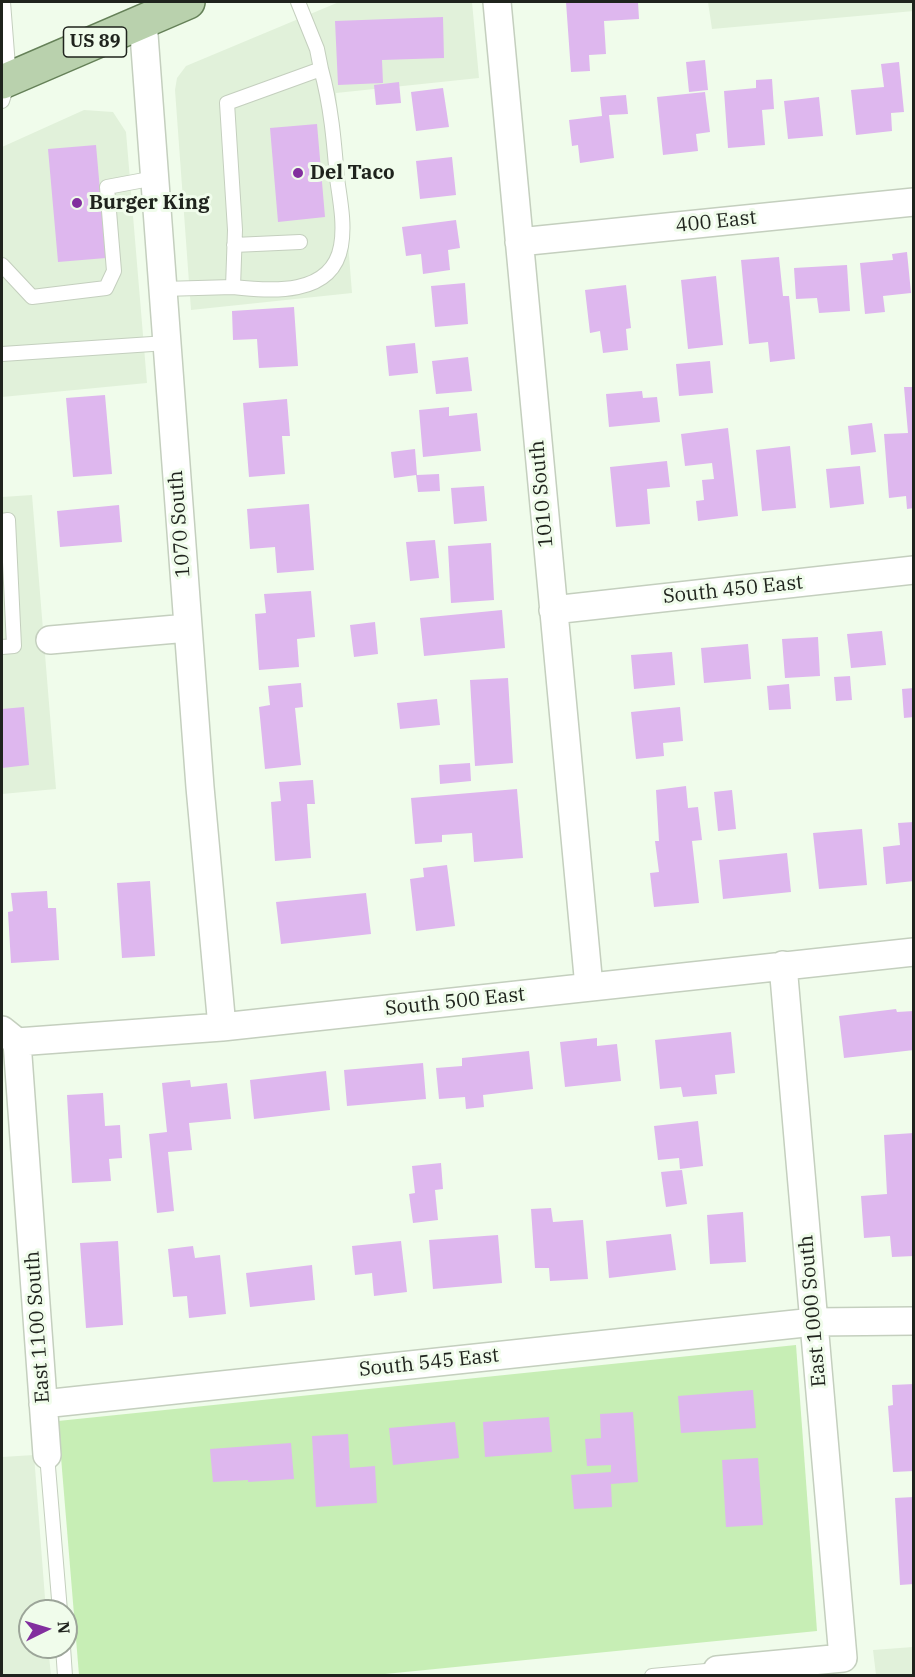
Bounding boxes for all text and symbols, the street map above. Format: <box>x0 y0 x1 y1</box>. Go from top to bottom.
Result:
road number: US 89 <box>64 27 127 57</box>
place label: Del Taco <box>310 161 395 185</box>
marker: Del Taco <box>291 166 305 180</box>
place label: Burger King <box>89 191 209 215</box>
marker: Burger King <box>70 196 84 210</box>
street label: 400 East <box>674 206 758 238</box>
street label: 1010 South <box>525 439 559 549</box>
street label: 1070 South <box>164 469 196 579</box>
street label: South 450 East <box>662 571 804 609</box>
street label: South 500 East <box>384 983 526 1021</box>
street label: East 1000 South <box>794 1234 832 1388</box>
street label: East 1100 South <box>21 1250 55 1404</box>
street label: South 545 East <box>358 1344 500 1382</box>
north arrow <box>18 1599 78 1659</box>
text: N <box>53 1620 74 1635</box>

